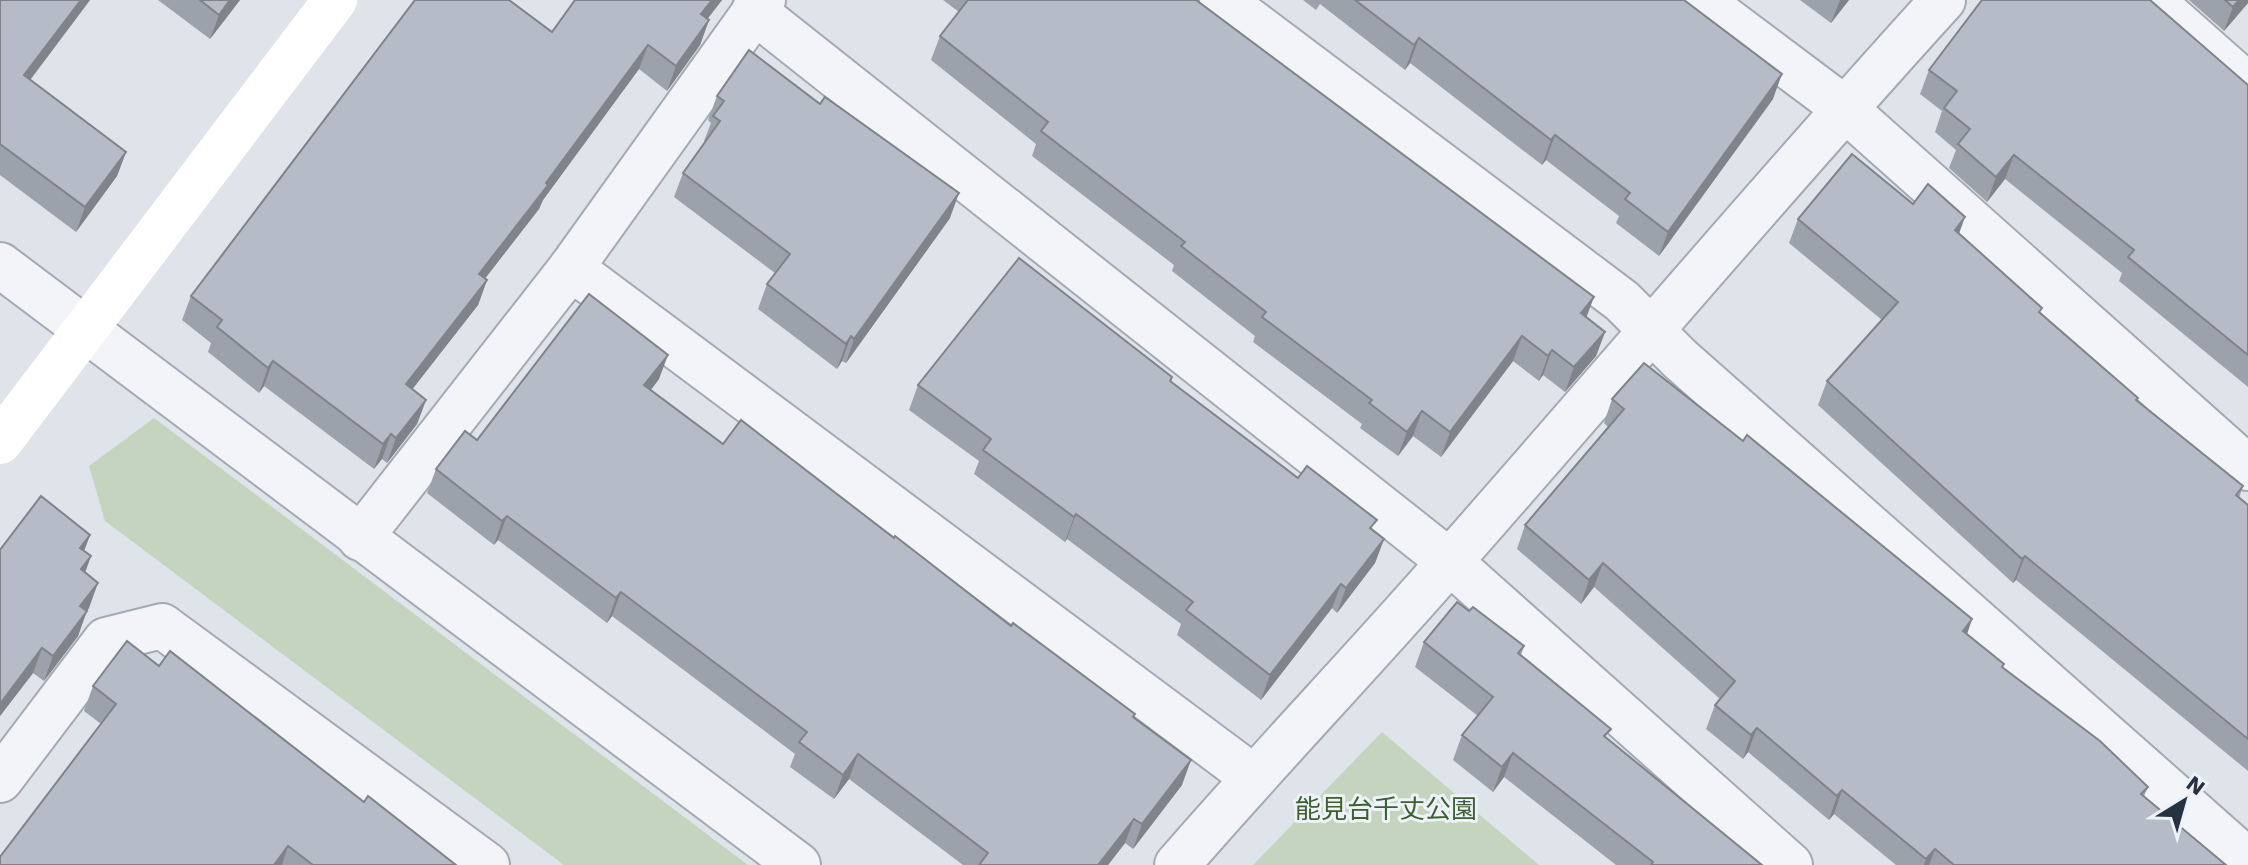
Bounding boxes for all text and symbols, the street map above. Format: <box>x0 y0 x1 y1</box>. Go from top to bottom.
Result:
north arrow <box>2144 761 2224 841</box>
text: N <box>2182 771 2210 800</box>
park label: 能見台千丈公園 <box>1295 794 1477 824</box>

